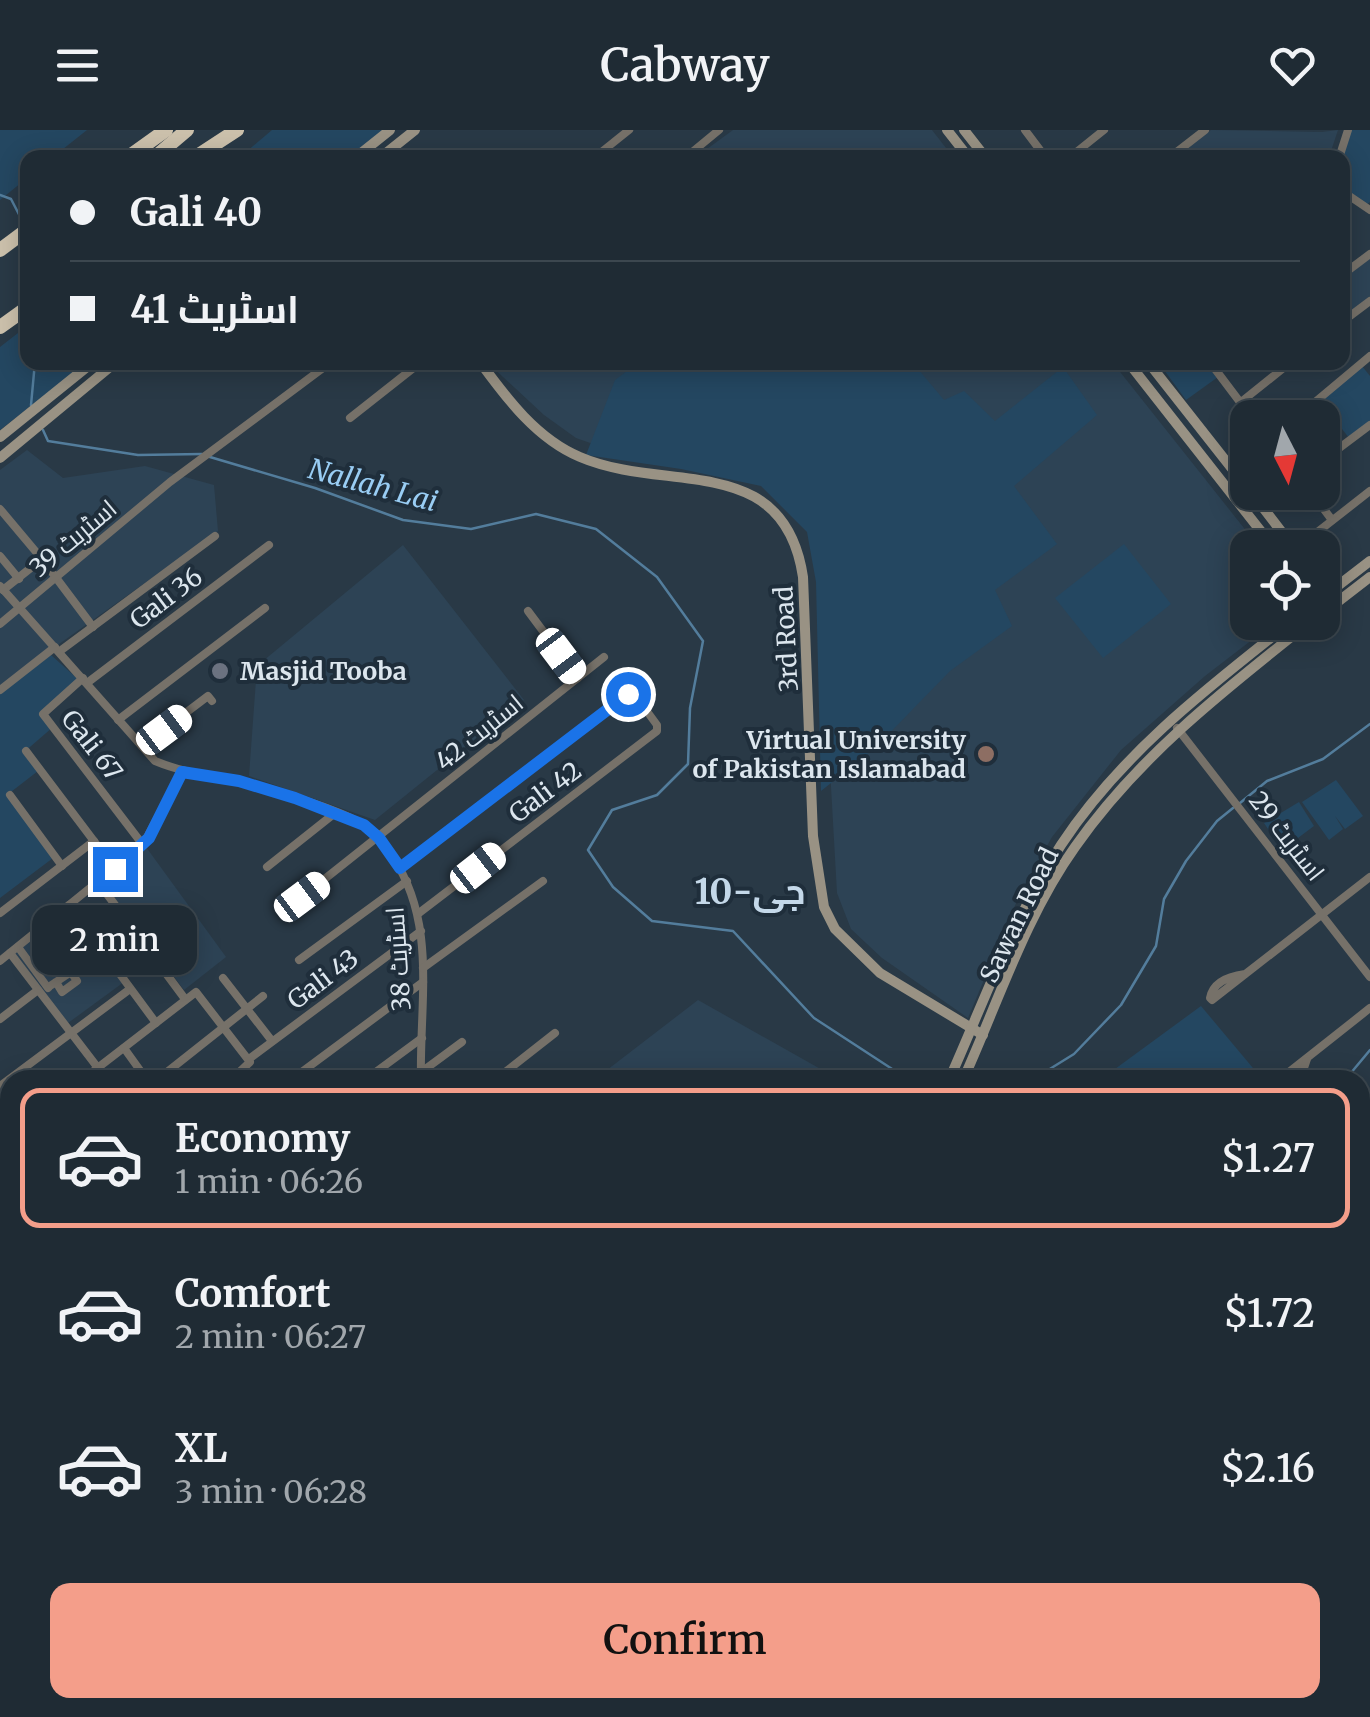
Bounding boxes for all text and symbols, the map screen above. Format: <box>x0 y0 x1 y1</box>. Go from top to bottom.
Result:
text: Cabway <box>600 37 770 93</box>
icon: menu <box>50 38 105 93</box>
icon: heart <box>1265 38 1320 93</box>
text: Gali 40 <box>130 189 262 236</box>
text: اسٹریٹ 41 <box>130 286 299 333</box>
north arrow <box>1230 400 1340 510</box>
map controls <box>1230 400 1340 640</box>
water label: Nallah Lai <box>305 451 441 519</box>
street label: اسٹریٹ 39 <box>23 492 123 584</box>
button: locate <box>1230 530 1340 640</box>
street label: Gali 36 <box>123 560 209 636</box>
street label: 3rd Road <box>767 585 805 693</box>
car <box>531 623 591 689</box>
place label: Masjid Tooba <box>240 655 407 687</box>
marker: Masjid Tooba <box>209 660 231 682</box>
route start <box>606 672 651 717</box>
street label: اسٹریٹ 42 <box>428 687 530 777</box>
car <box>131 700 197 760</box>
street label: Gali 67 <box>54 703 130 787</box>
place label: Virtual University of Pakistan Islamabad <box>693 724 966 785</box>
marker: Virtual University of Pakistan Islamabad <box>975 743 997 765</box>
street label: Gali 42 <box>502 754 588 830</box>
street label: اسٹریٹ 29 <box>1242 785 1332 887</box>
car <box>445 838 511 898</box>
street label: Sawan Road <box>973 842 1065 988</box>
route end <box>93 847 138 892</box>
car <box>269 867 335 927</box>
district label: جی-10 <box>694 870 806 914</box>
callout: 2 min <box>32 904 198 974</box>
street label: اسٹریٹ 38 <box>378 906 418 1012</box>
text: 2 min <box>69 920 160 960</box>
street label: Gali 43 <box>281 942 365 1016</box>
icon: car <box>55 1113 145 1203</box>
text: Economy <box>175 1115 350 1162</box>
text: $1.27 <box>1220 1135 1315 1182</box>
text: 1 min · 06:26 <box>175 1162 363 1202</box>
icon: car <box>55 1268 145 1358</box>
text: Comfort <box>175 1270 331 1317</box>
text: $1.72 <box>1223 1290 1315 1337</box>
text: 2 min · 06:27 <box>175 1317 366 1357</box>
icon: car <box>55 1423 145 1513</box>
text: XL <box>175 1425 227 1472</box>
text: $2.16 <box>1220 1445 1315 1492</box>
text: 3 min · 06:28 <box>175 1472 367 1512</box>
button: Confirm <box>50 1583 1320 1698</box>

